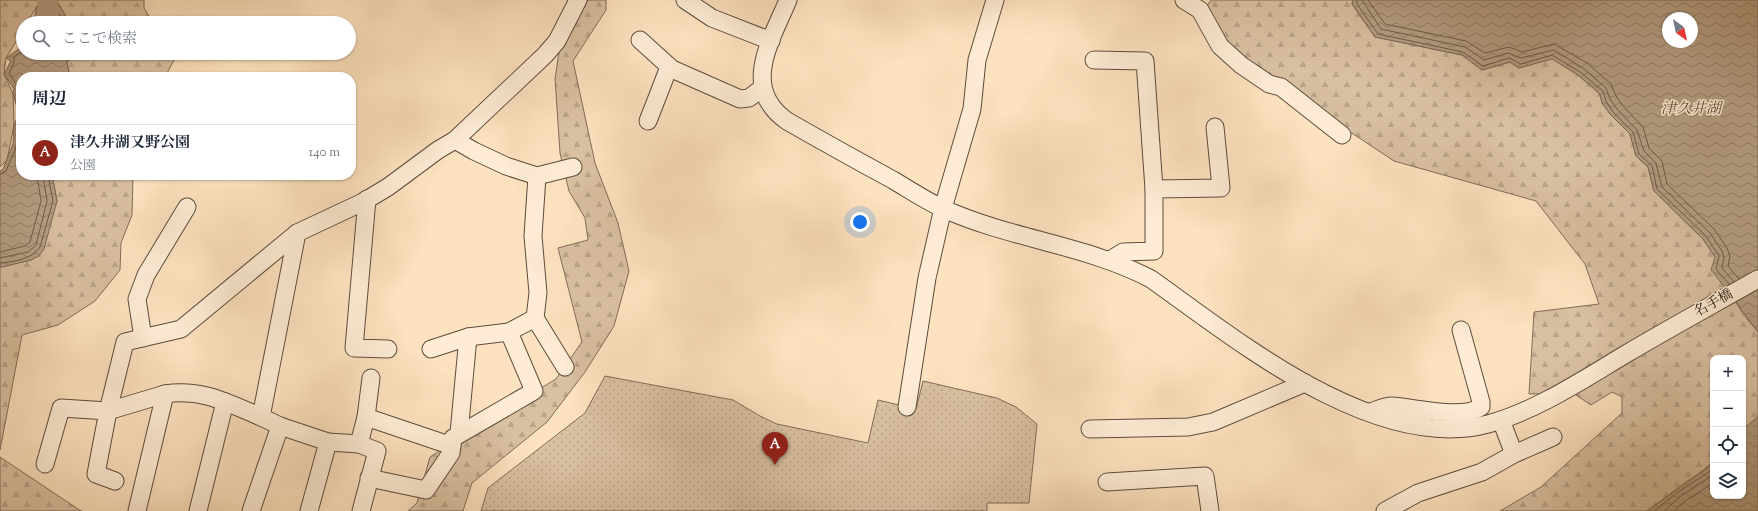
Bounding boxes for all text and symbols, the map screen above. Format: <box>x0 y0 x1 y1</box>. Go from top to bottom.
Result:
north arrow <box>1662 12 1698 48</box>
search box <box>16 16 356 60</box>
icon: search <box>30 27 52 49</box>
text: ここで検索 <box>62 29 137 50</box>
text: 周辺 <box>32 88 66 112</box>
water label: 津久井湖 <box>1661 99 1724 120</box>
text: 津久井湖又野公園 <box>70 133 190 154</box>
text: A <box>40 144 50 162</box>
text: 140 m <box>309 144 340 162</box>
text: 公園 <box>70 157 96 175</box>
your location <box>850 212 870 232</box>
street label: 名手橋 <box>1691 285 1737 323</box>
map controls <box>1710 355 1746 499</box>
button: + <box>1710 355 1746 391</box>
button: − <box>1710 391 1746 427</box>
button: locate <box>1710 427 1746 463</box>
pin: A <box>762 432 788 465</box>
button: layers <box>1710 463 1746 499</box>

